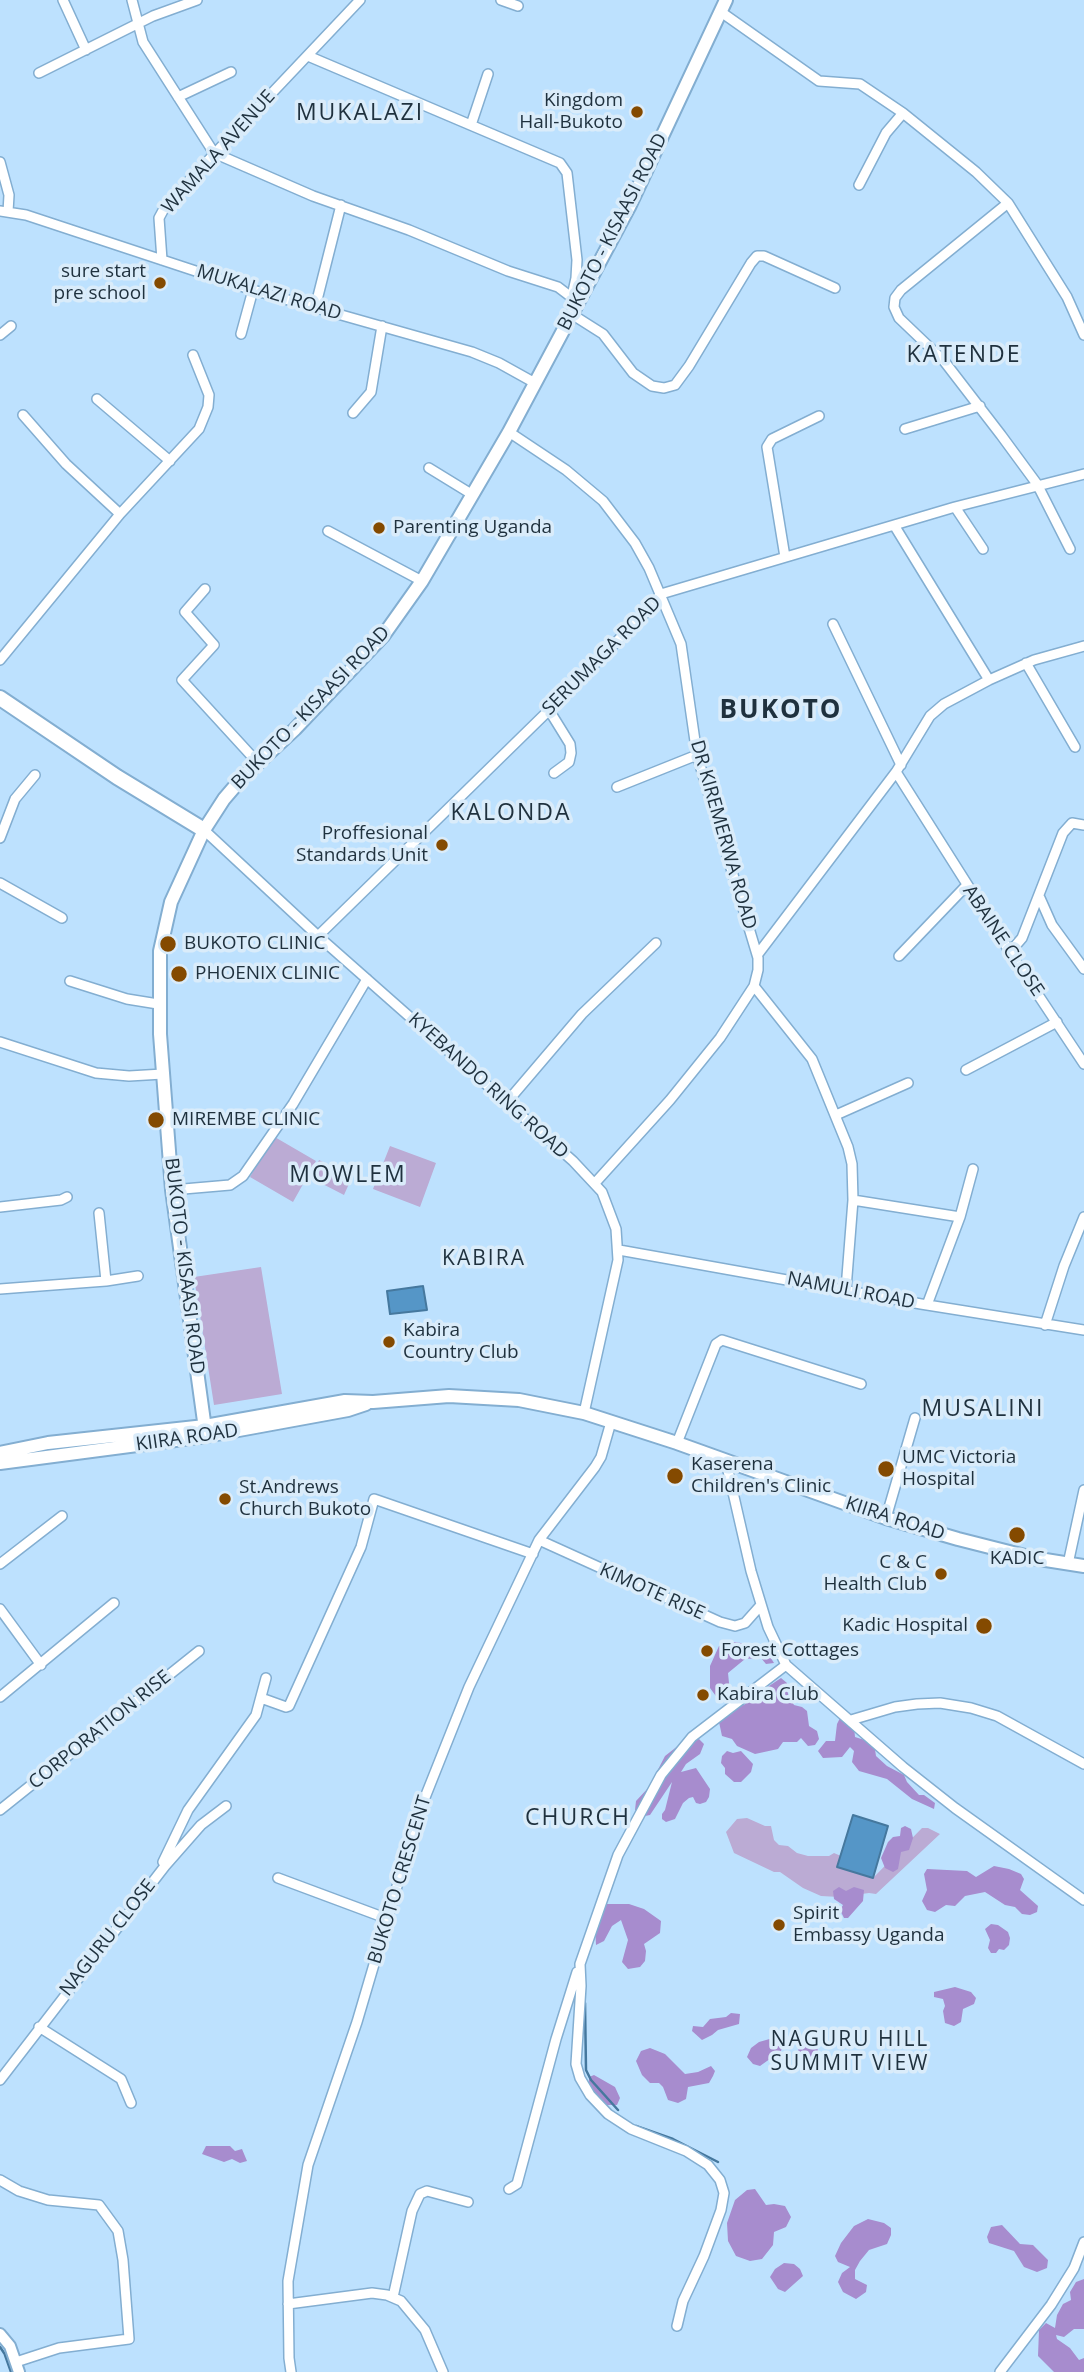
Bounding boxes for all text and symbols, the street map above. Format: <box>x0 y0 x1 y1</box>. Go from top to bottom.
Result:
street label: WAMALA AVENUE <box>158 86 280 218</box>
place label: Kingdom Hall-Bukoto <box>519 90 623 134</box>
district label: MUKALAZI <box>297 99 423 127</box>
marker: Kingdom Hall-Bukoto <box>629 104 645 120</box>
street label: BUKOTO - KISAASI ROAD <box>553 130 673 334</box>
street label: MUKALAZI ROAD <box>194 260 344 326</box>
place label: sure start pre school <box>54 261 146 305</box>
marker: sure start pre school <box>152 275 168 291</box>
district label: KATENDE <box>907 341 1021 369</box>
place label: Parenting Uganda <box>393 517 552 539</box>
marker: Parenting Uganda <box>371 520 387 536</box>
street label: SERUMAGA ROAD <box>538 592 666 720</box>
street label: BUKOTO - KISAASI ROAD <box>227 622 395 794</box>
district label: BUKOTO <box>720 695 842 727</box>
street label: DR KIREMERWA ROAD <box>685 738 761 932</box>
district label: KALONDA <box>451 799 571 827</box>
place label: Proffesional Standards Unit <box>296 823 428 867</box>
marker: Proffesional Standards Unit <box>434 837 450 853</box>
street label: ABAINE CLOSE <box>957 881 1049 1001</box>
place label: BUKOTO CLINIC <box>184 933 325 955</box>
marker: BUKOTO CLINIC <box>158 934 178 954</box>
place label: PHOENIX CLINIC <box>195 963 340 985</box>
marker: PHOENIX CLINIC <box>169 964 189 984</box>
street label: KYEBANDO RING ROAD <box>403 1008 573 1164</box>
place label: MIREMBE CLINIC <box>172 1109 320 1131</box>
marker: MIREMBE CLINIC <box>146 1110 166 1130</box>
street label: BUKOTO - KISAASI ROAD <box>159 1156 209 1376</box>
district label: MOWLEM <box>290 1161 406 1189</box>
district label: KABIRA <box>443 1246 525 1272</box>
street label: NAMULI ROAD <box>785 1267 917 1315</box>
place label: Kabira Country Club <box>403 1320 519 1364</box>
marker: Kabira Country Club <box>381 1334 397 1350</box>
district label: MUSALINI <box>923 1395 1043 1423</box>
street label: KIIRA ROAD <box>134 1420 240 1456</box>
place label: UMC Victoria Hospital <box>902 1447 1016 1491</box>
place label: Kaserena Children's Clinic <box>691 1454 831 1498</box>
marker: UMC Victoria Hospital <box>876 1459 896 1479</box>
marker: Kaserena Children's Clinic <box>665 1466 685 1486</box>
place label: St.Andrews Church Bukoto <box>239 1477 371 1521</box>
marker: St.Andrews Church Bukoto <box>217 1491 233 1507</box>
street label: KIIRA ROAD <box>842 1492 948 1546</box>
marker: KADIC <box>1007 1525 1027 1545</box>
place label: KADIC <box>990 1548 1044 1570</box>
place label: C & C Health Club <box>824 1552 927 1596</box>
street label: KIMOTE RISE <box>596 1559 708 1625</box>
marker: C & C Health Club <box>933 1566 949 1582</box>
place label: Kadic Hospital <box>842 1615 968 1637</box>
marker: Kadic Hospital <box>974 1616 994 1636</box>
place label: Forest Cottages <box>721 1640 859 1662</box>
marker: Forest Cottages <box>699 1643 715 1659</box>
street label: CORPORATION RISE <box>24 1666 176 1794</box>
place label: Kabira Club <box>717 1684 819 1706</box>
marker: Kabira Club <box>695 1687 711 1703</box>
street label: BUKOTO CRESCENT <box>364 1793 436 1967</box>
district label: CHURCH <box>526 1804 630 1832</box>
street label: NAGURU CLOSE <box>55 1875 161 2001</box>
place label: Spirit Embassy Uganda <box>793 1903 944 1947</box>
marker: Spirit Embassy Uganda <box>771 1917 787 1933</box>
district label: NAGURU HILL SUMMIT VIEW <box>772 2027 928 2077</box>

